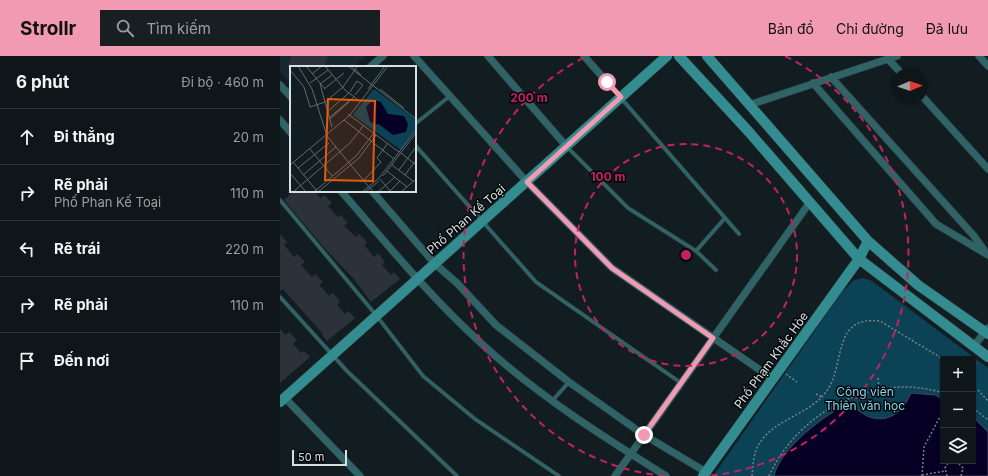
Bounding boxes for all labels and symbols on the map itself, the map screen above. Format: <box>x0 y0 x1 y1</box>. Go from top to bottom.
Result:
inset map <box>290 66 416 192</box>
north arrow <box>892 68 928 104</box>
route start <box>598 73 616 91</box>
text: 200 m <box>510 90 548 105</box>
text: 100 m <box>590 169 626 184</box>
street label: Phố Phan Kế Toại <box>424 181 508 257</box>
centre of rings <box>679 248 693 262</box>
street label: Phố Phạm Khắc Hòe <box>731 309 811 411</box>
park label: Công viên Thiên văn học <box>825 384 905 413</box>
route end <box>635 426 653 444</box>
scale bar <box>292 448 347 467</box>

